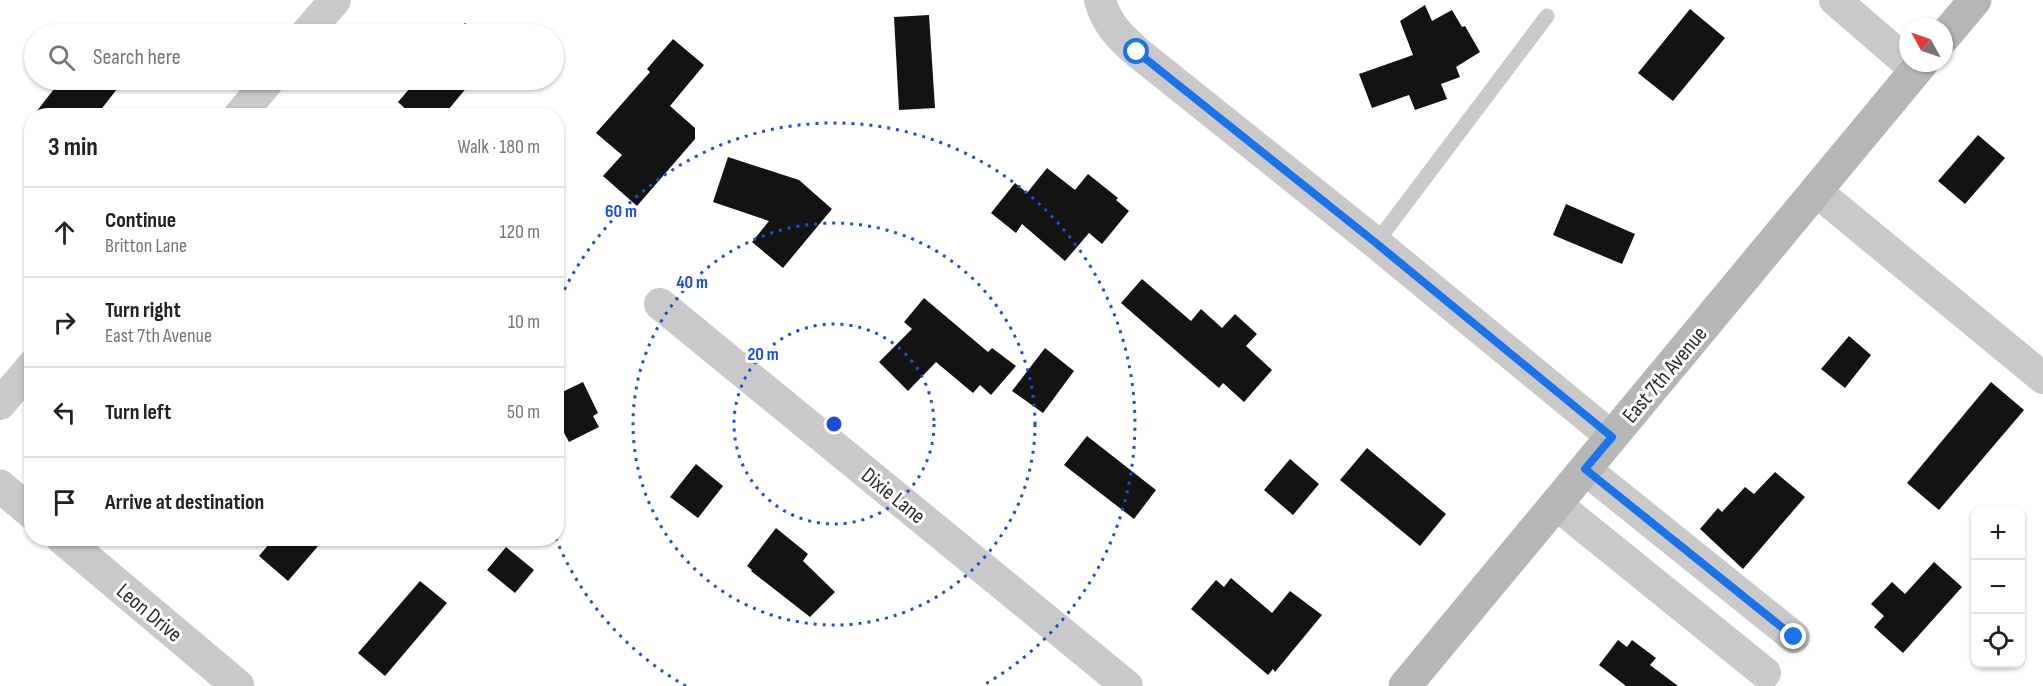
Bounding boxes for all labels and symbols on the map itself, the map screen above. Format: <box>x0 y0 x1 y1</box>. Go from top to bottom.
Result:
north arrow <box>1899 18 1953 72</box>
route start <box>1123 38 1149 64</box>
text: 60 m <box>605 201 637 222</box>
text: 40 m <box>676 272 708 293</box>
street label: East 7th Avenue <box>1617 321 1713 429</box>
text: 20 m <box>747 344 779 365</box>
centre of rings <box>824 414 844 434</box>
street label: Dixie Lane <box>856 462 930 530</box>
street label: Leon Drive <box>111 578 187 648</box>
route end <box>1780 623 1806 649</box>

